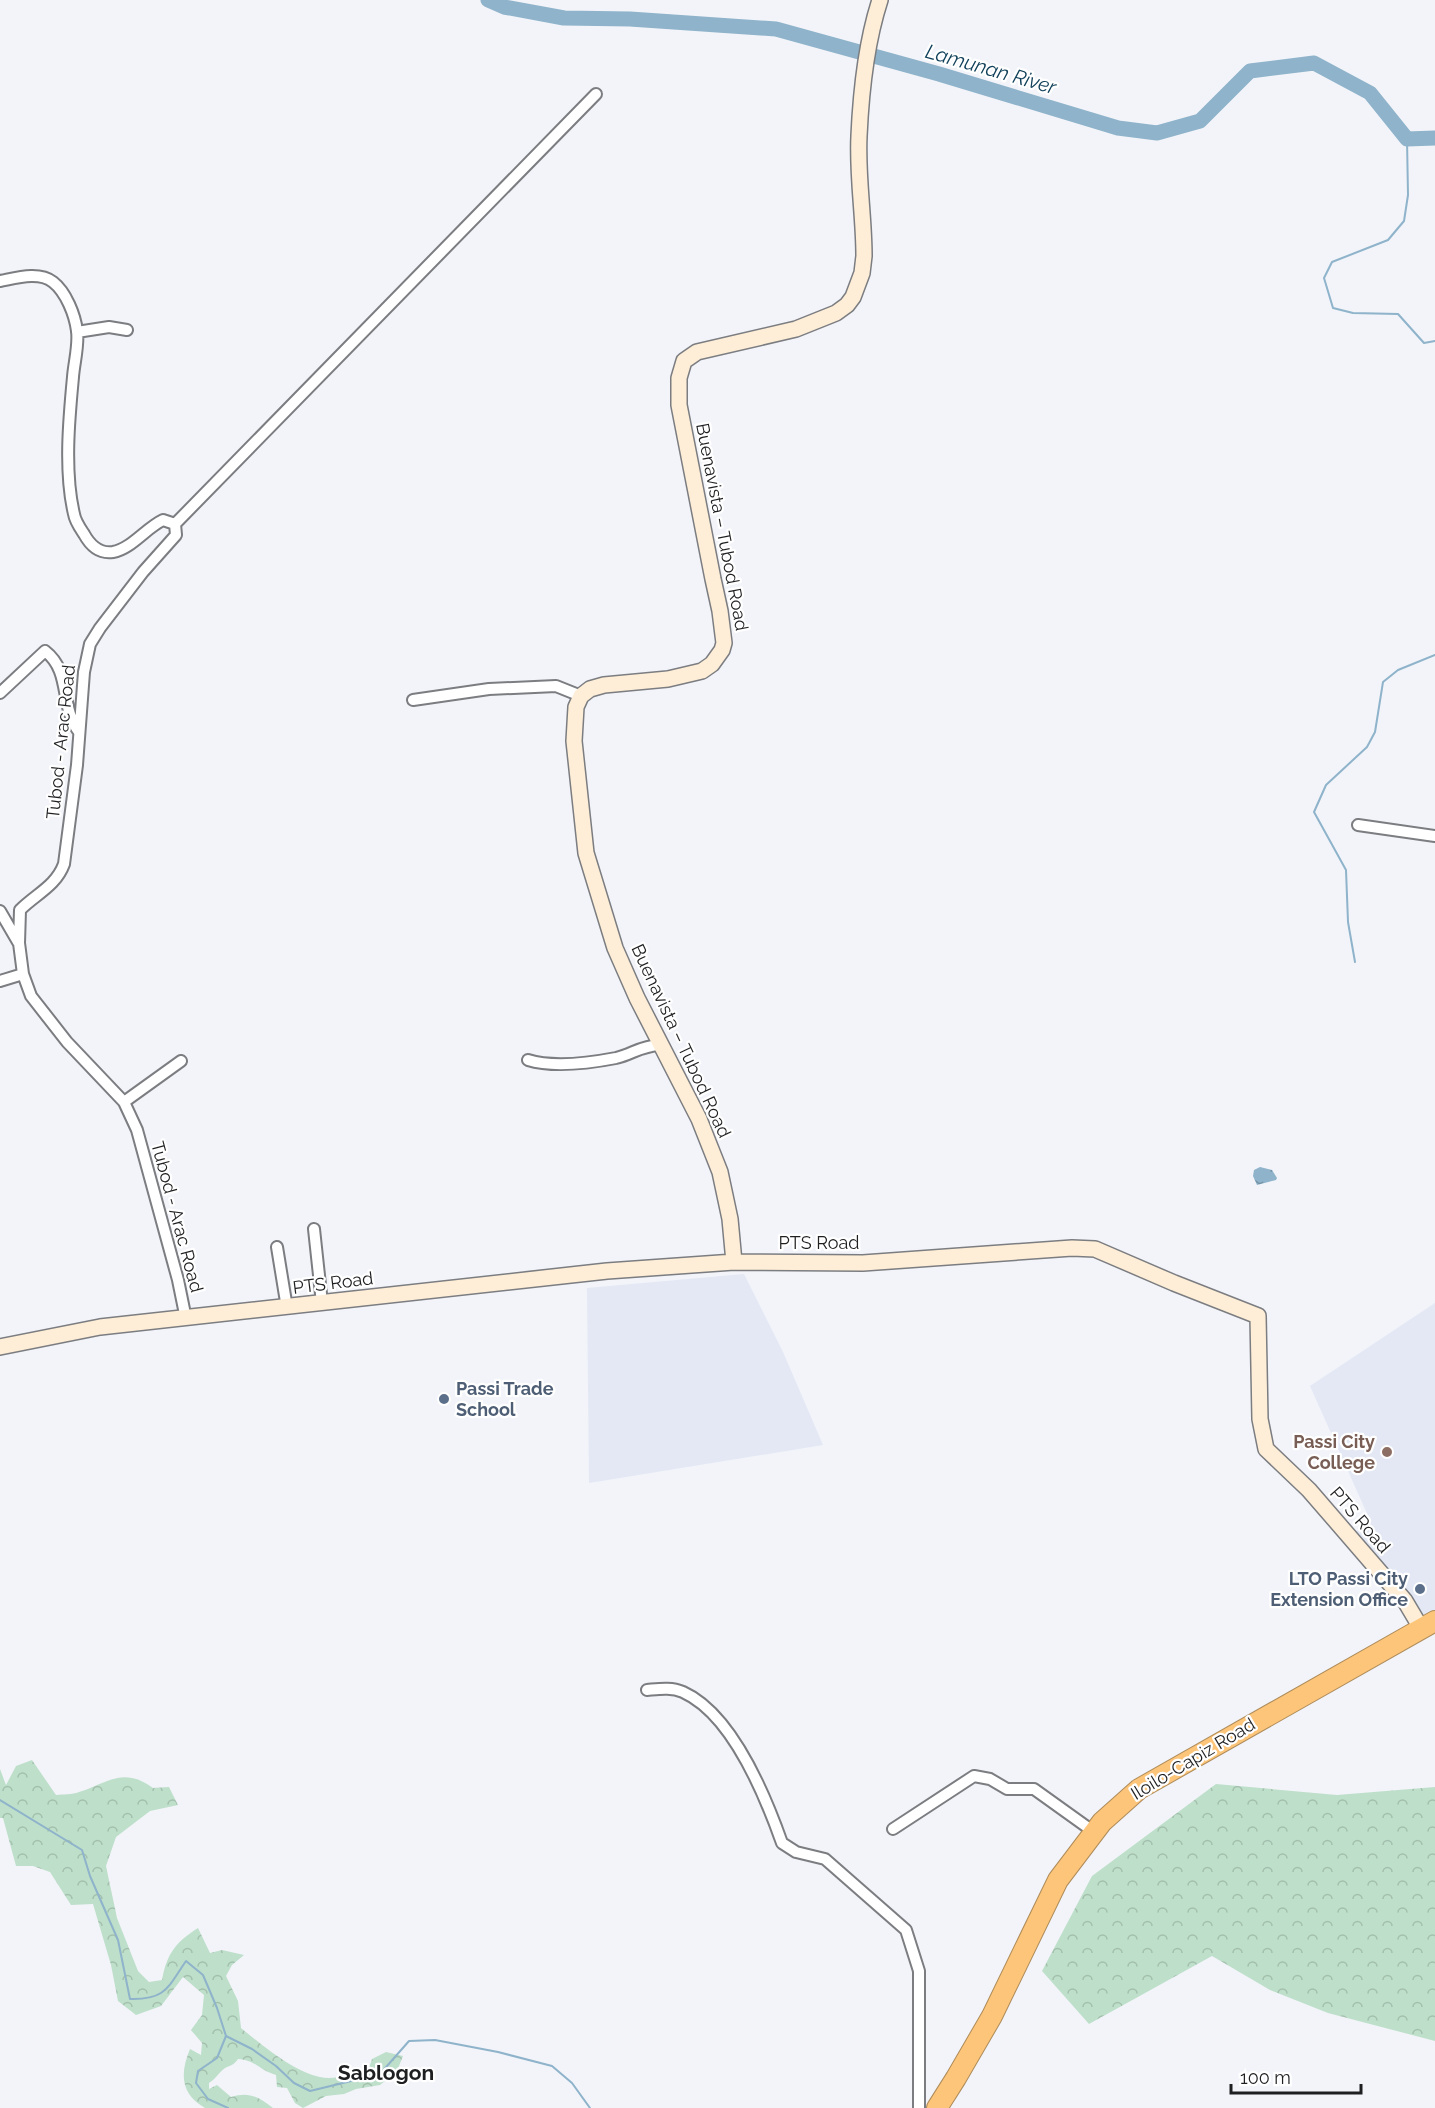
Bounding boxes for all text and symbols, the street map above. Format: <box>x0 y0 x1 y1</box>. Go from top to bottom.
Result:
water label: Lamunan River <box>923 39 1060 99</box>
street label: Buenavista – Tubod Road <box>692 421 753 633</box>
street label: Tubod - Arac Road <box>42 664 79 820</box>
street label: Buenavista – Tubod Road <box>627 941 736 1141</box>
street label: Tubod - Arac Road <box>147 1139 208 1295</box>
street label: PTS Road <box>779 1232 859 1253</box>
street label: PTS Road <box>292 1267 374 1298</box>
place label: Passi Trade School <box>456 1378 554 1420</box>
marker: Passi Trade School <box>437 1392 451 1406</box>
place label: Passi City College <box>1293 1431 1375 1473</box>
marker: Passi City College <box>1380 1445 1394 1459</box>
street label: PTS Road <box>1326 1482 1395 1557</box>
place label: LTO Passi City Extension Office <box>1270 1568 1408 1610</box>
marker: LTO Passi City Extension Office <box>1413 1582 1427 1596</box>
street label: Iloilo-Capiz Road <box>1127 1713 1259 1804</box>
scale bar <box>1231 2057 1362 2095</box>
district label: Sablogon <box>338 2060 434 2085</box>
text: 100 m <box>1240 2067 1291 2088</box>

